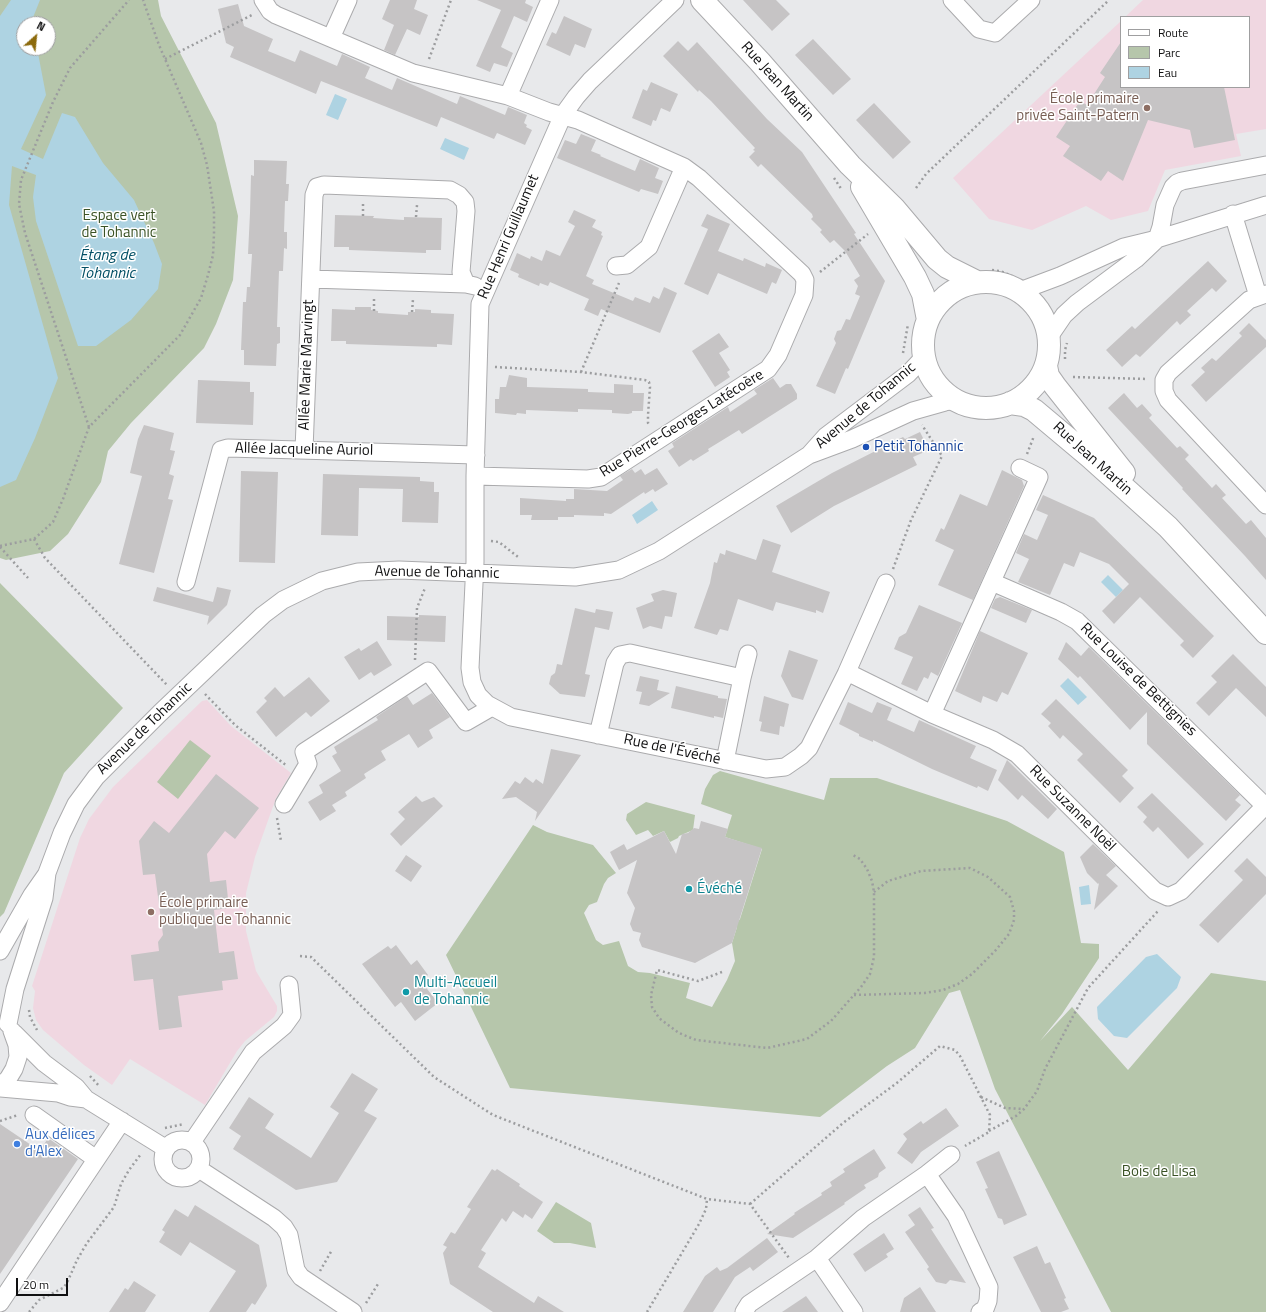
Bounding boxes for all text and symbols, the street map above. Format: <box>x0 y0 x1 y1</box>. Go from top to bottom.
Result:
north arrow <box>16 16 56 56</box>
legend <box>1120 16 1250 88</box>
text: N <box>34 17 48 35</box>
text: Route <box>1158 23 1188 42</box>
street label: Rue Jean Martin <box>737 39 817 125</box>
text: Parc <box>1158 43 1180 62</box>
text: Eau <box>1158 63 1177 82</box>
place label: École primaire privée Saint-Patern <box>1016 90 1139 125</box>
marker: École primaire privée Saint-Patern <box>1142 103 1152 113</box>
street label: Rue Henri Guillaumet <box>475 172 543 302</box>
park label: Espace vert de Tohannic <box>82 207 156 242</box>
water label: Étang de Tohannic <box>79 246 135 284</box>
street label: Allée Marie Marvingt <box>296 299 318 431</box>
street label: Avenue de Tohannic <box>812 359 920 453</box>
street label: Rue Pierre-Georges Latécoère <box>597 366 767 482</box>
street label: Rue Jean Martin <box>1049 419 1135 499</box>
place label: Petit Tohannic <box>874 438 963 456</box>
street label: Allée Jacqueline Auriol <box>235 440 373 460</box>
marker: Petit Tohannic <box>861 442 871 452</box>
street label: Avenue de Tohannic <box>374 563 500 583</box>
street label: Rue Louise de Bettignies <box>1076 620 1200 740</box>
street label: Avenue de Tohannic <box>94 679 196 779</box>
street label: Rue de l'Évéché <box>622 731 722 769</box>
street label: Rue Suzanne Noël <box>1025 762 1119 856</box>
place label: Évéché <box>697 880 742 898</box>
marker: Évéché <box>684 884 694 894</box>
place label: École primaire publique de Tohannic <box>159 894 291 929</box>
marker: École primaire publique de Tohannic <box>146 907 156 917</box>
place label: Multi-Accueil de Tohannic <box>414 974 497 1009</box>
marker: Multi-Accueil de Tohannic <box>401 987 411 997</box>
place label: Aux délices d'Alex <box>25 1126 95 1161</box>
marker: Aux délices d'Alex <box>12 1139 22 1149</box>
park label: Bois de Lisa <box>1122 1163 1196 1181</box>
scale bar <box>18 1270 70 1296</box>
text: 20 m <box>23 1275 49 1294</box>

